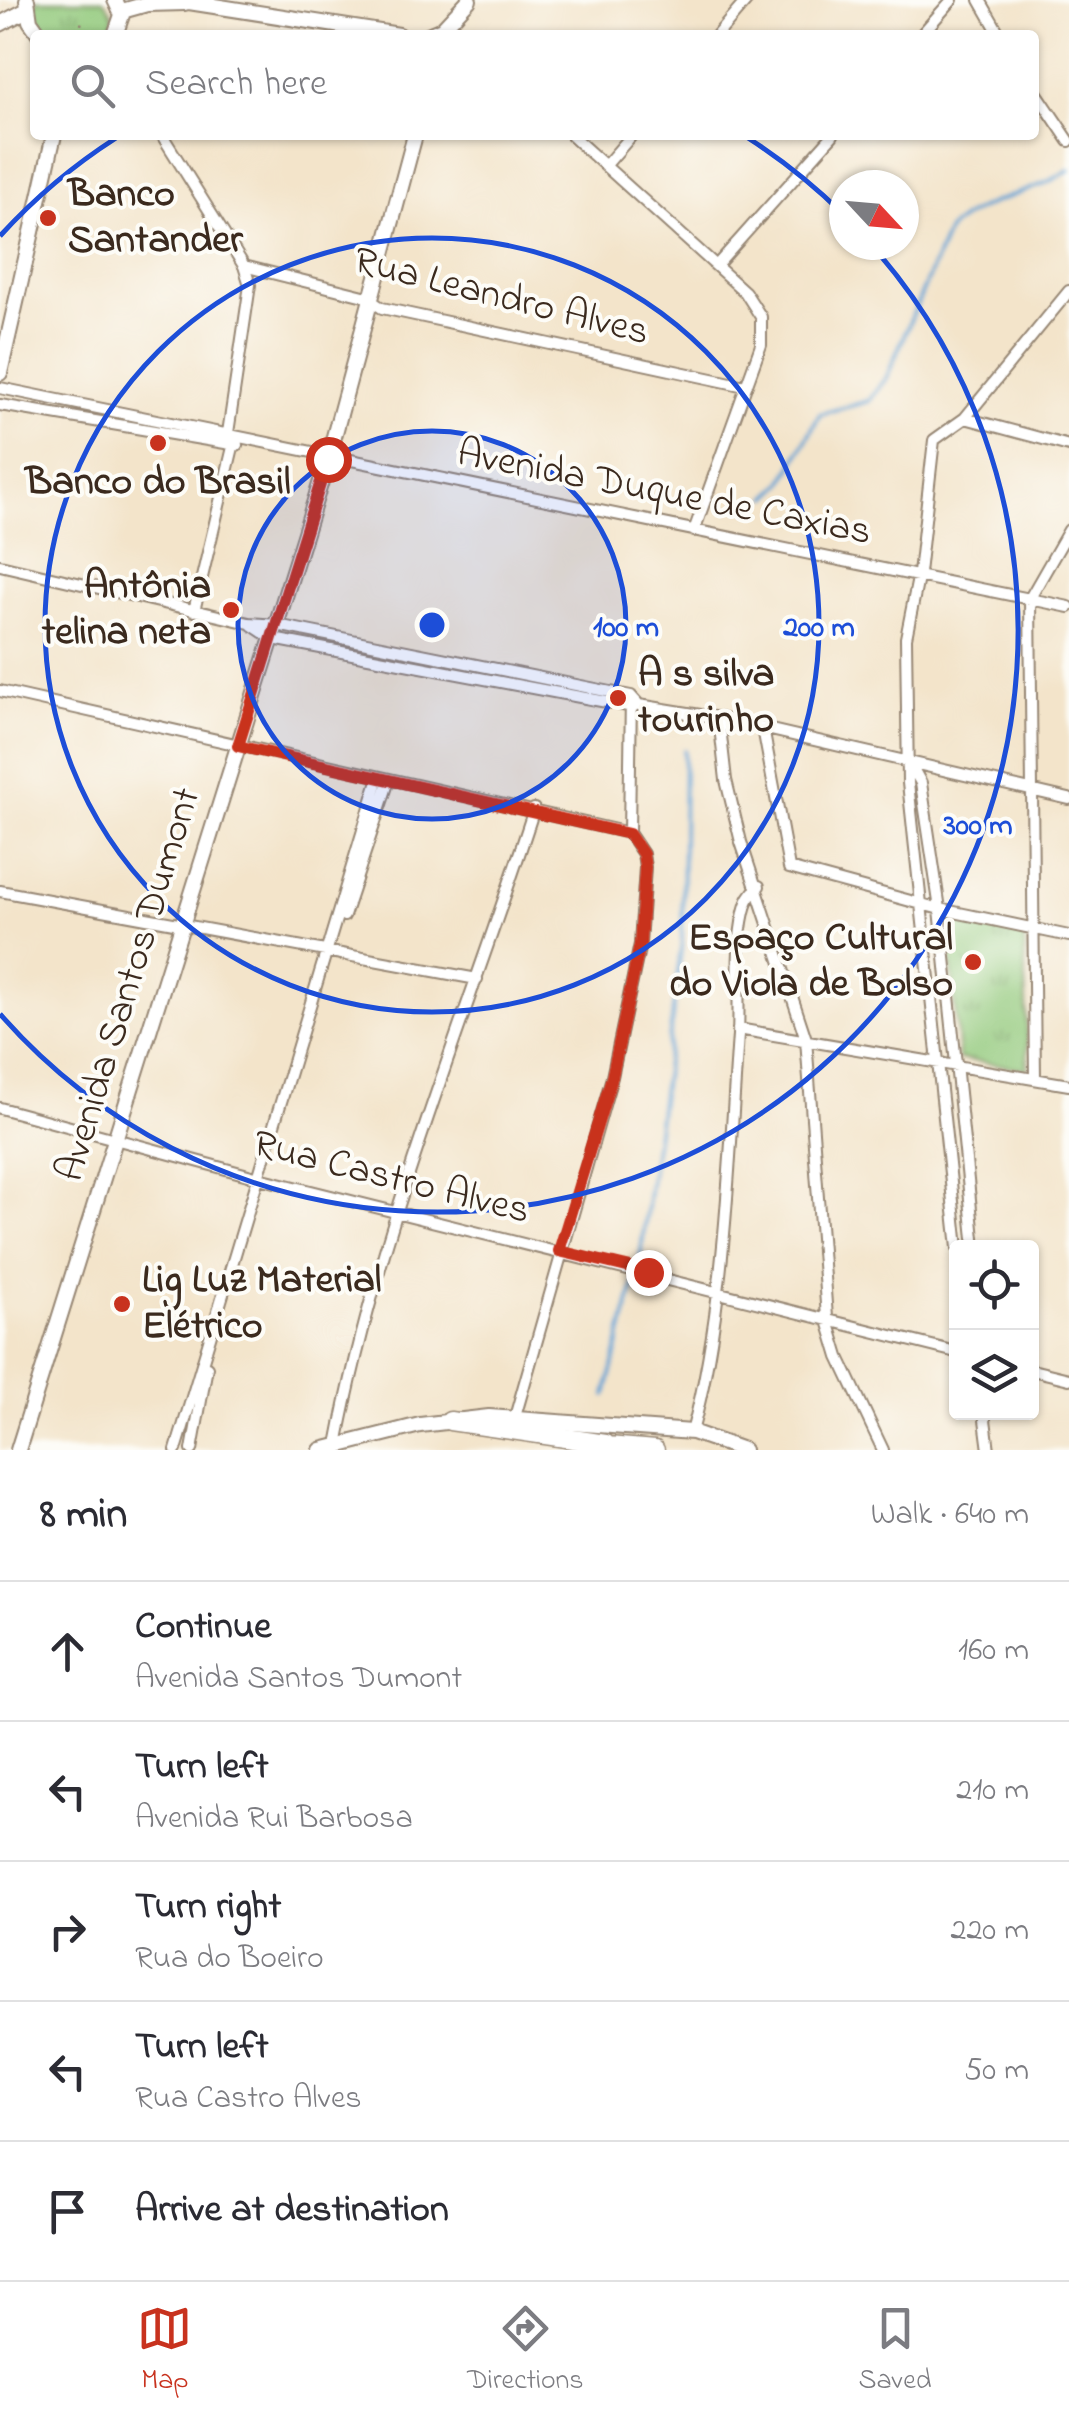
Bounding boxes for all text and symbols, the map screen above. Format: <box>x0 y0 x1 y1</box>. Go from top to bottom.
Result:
search box <box>30 30 1039 140</box>
text: Search here <box>145 57 327 113</box>
icon: search <box>65 58 120 113</box>
place label: Banco Santander <box>66 166 244 271</box>
north arrow <box>829 170 919 260</box>
marker: Banco Santander <box>37 207 59 229</box>
street label: Rua Leandro Alves <box>347 233 655 363</box>
street label: Avenida Duque de Caxias <box>452 425 876 563</box>
marker: Banco do Brasil <box>147 432 169 454</box>
route start <box>306 437 352 483</box>
place label: Banco do Brasil <box>23 454 291 513</box>
place label: Antônia telina neta <box>41 558 211 663</box>
marker: Antônia telina neta <box>220 599 242 621</box>
centre of rings <box>414 607 450 643</box>
text: 100 m <box>593 607 659 651</box>
text: 200 m <box>782 607 855 651</box>
place label: A s silva tourinho <box>637 646 774 751</box>
marker: A s silva tourinho <box>607 687 629 709</box>
street label: Avenida Santos Dumont <box>42 781 218 1189</box>
text: 300 m <box>942 805 1013 849</box>
place label: Espaço Cultural do Viola de Bolso <box>669 910 953 1015</box>
marker: Espaço Cultural do Viola de Bolso <box>962 951 984 973</box>
street label: Rua Castro Alves <box>246 1116 536 1242</box>
map controls <box>949 1240 1039 1420</box>
button: locate <box>949 1240 1039 1330</box>
route end <box>626 1250 672 1296</box>
place label: Lig Luz Material Elétrico <box>142 1252 381 1357</box>
marker: Lig Luz Material Elétrico <box>111 1293 133 1315</box>
button: layers <box>949 1330 1039 1420</box>
text: 8 min <box>40 1485 127 1546</box>
text: Walk · 640 m <box>871 1492 1029 1539</box>
text: Continue <box>135 1600 271 1656</box>
icon: ahead <box>40 1624 95 1679</box>
text: 160 m <box>958 1628 1029 1675</box>
text: Avenida Santos Dumont <box>135 1656 462 1703</box>
text: Turn left <box>135 1740 268 1796</box>
icon: left <box>40 1764 95 1819</box>
text: 210 m <box>956 1768 1029 1815</box>
text: Avenida Rui Barbosa <box>135 1796 413 1843</box>
text: Turn right <box>135 1880 281 1936</box>
icon: right <box>40 1904 95 1959</box>
text: 220 m <box>951 1908 1029 1955</box>
text: Rua do Boeiro <box>135 1936 324 1983</box>
text: Turn left <box>135 2020 268 2076</box>
icon: left <box>40 2044 95 2099</box>
text: 50 m <box>964 2048 1029 2095</box>
text: Rua Castro Alves <box>135 2076 362 2123</box>
text: Arrive at destination <box>135 2183 449 2239</box>
icon: arrive <box>40 2184 95 2239</box>
tab: Map <box>137 2301 192 2402</box>
tab: Directions <box>467 2301 584 2402</box>
tab: Saved <box>859 2301 932 2402</box>

